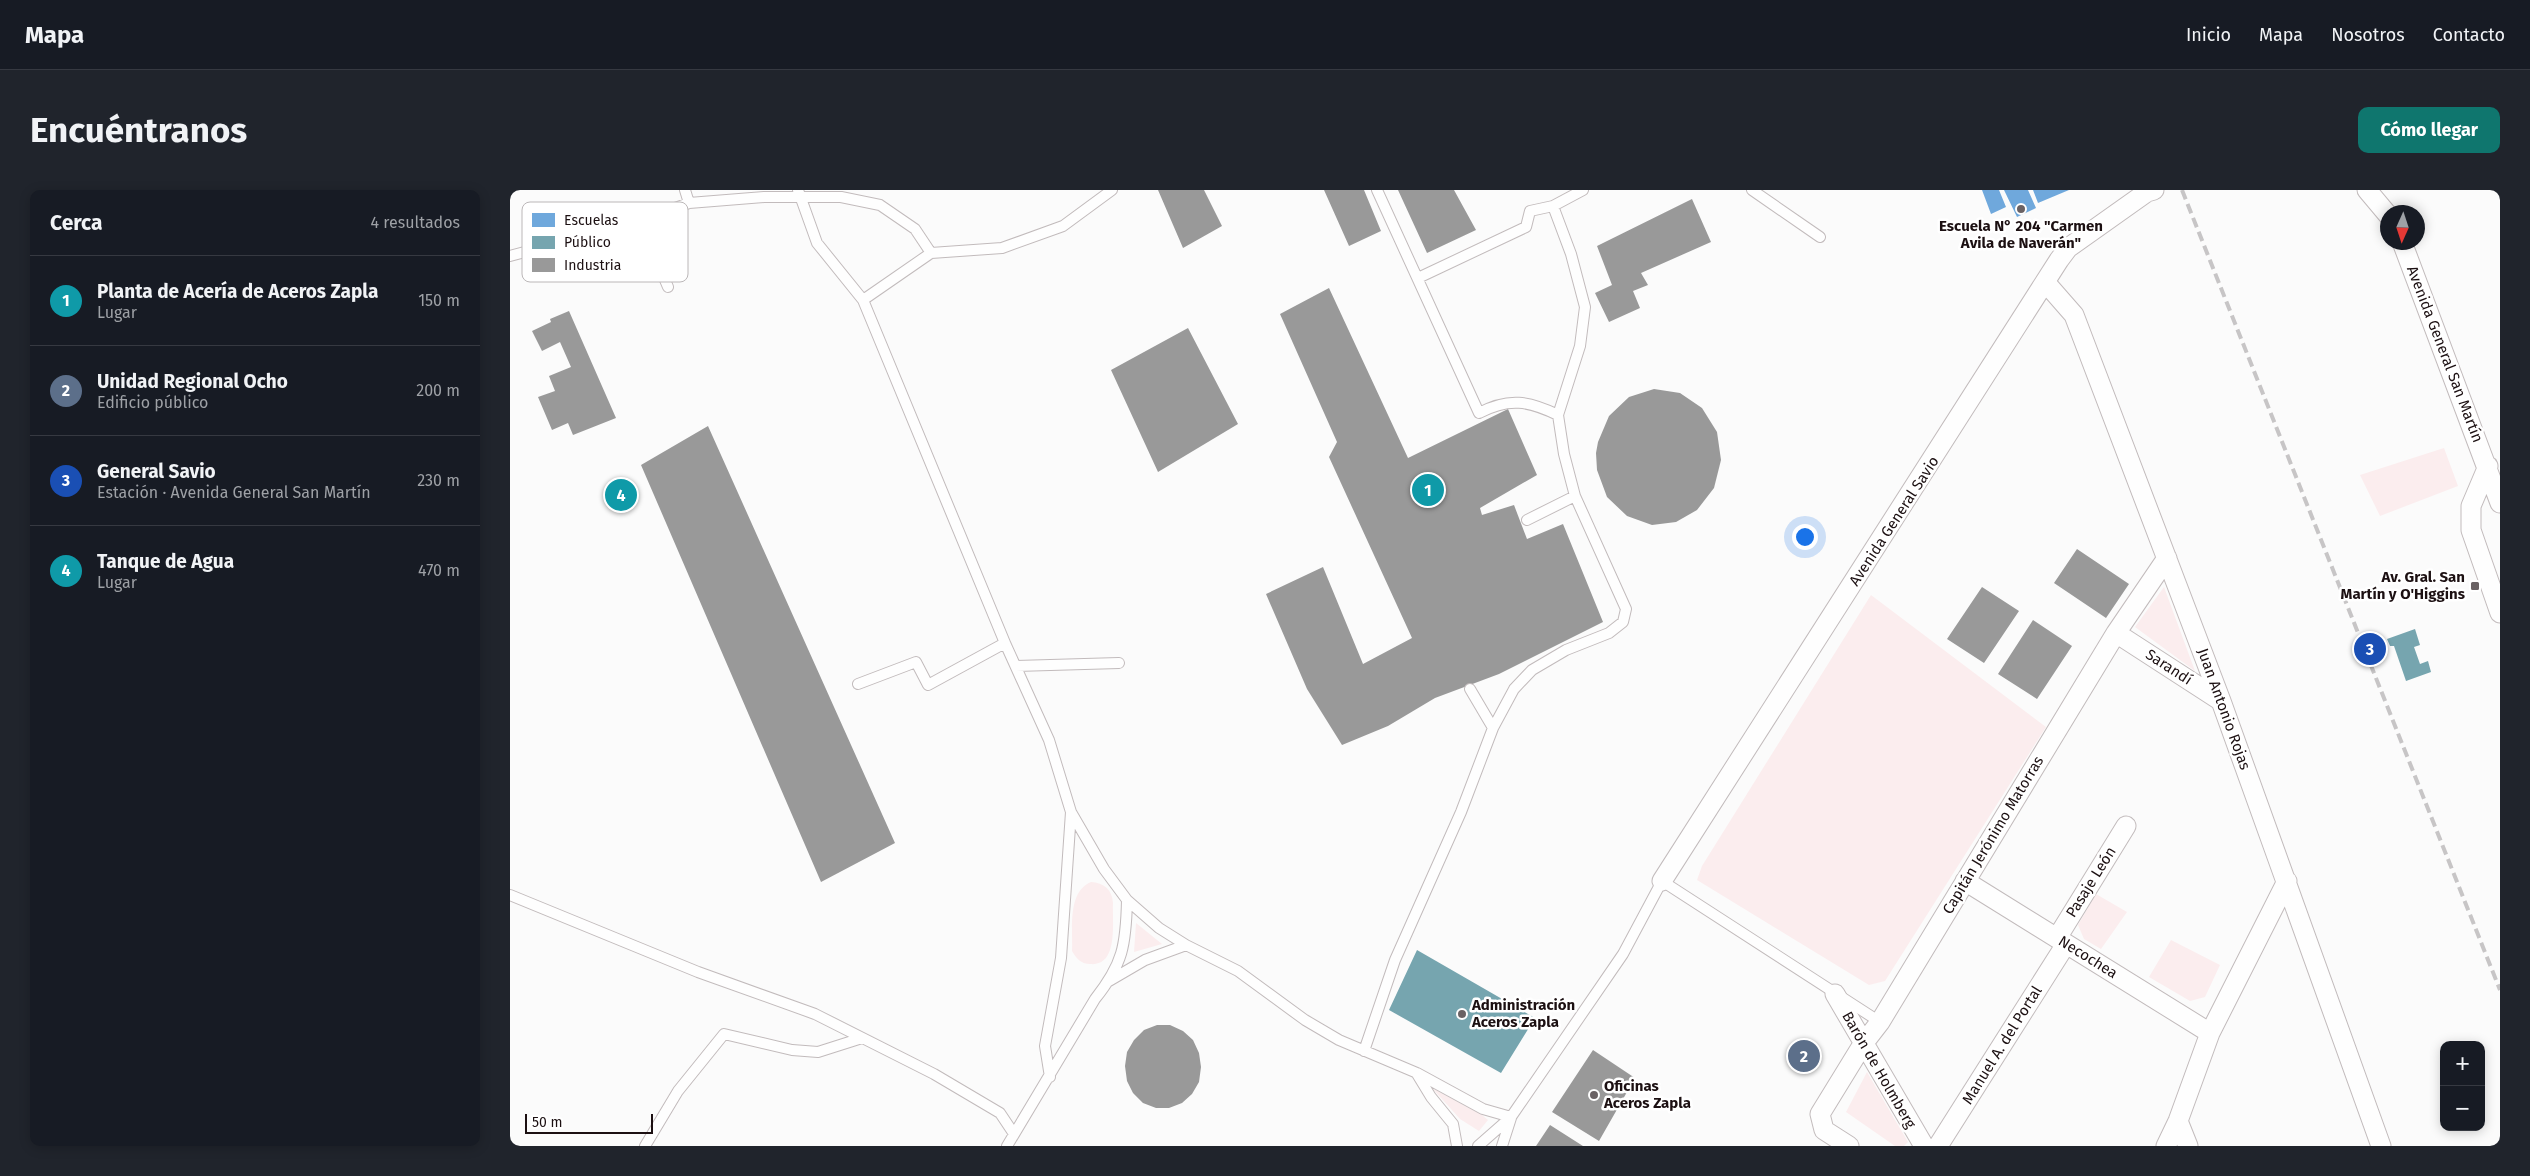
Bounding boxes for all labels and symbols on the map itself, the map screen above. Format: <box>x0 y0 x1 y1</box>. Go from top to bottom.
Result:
legend <box>522 202 688 282</box>
marker: Escuela N° 204 "Carmen Avila de Naverán" <box>2015 203 2027 215</box>
north arrow <box>2380 205 2425 250</box>
text: Escuelas <box>564 212 619 229</box>
place label: Escuela N° 204 "Carmen Avila de Naverán" <box>1939 217 2103 252</box>
text: Público <box>564 234 611 251</box>
text: Industria <box>564 257 621 274</box>
street label: Avenida General San Martín <box>2403 263 2487 445</box>
street label: Avenida General Savio <box>1845 453 1943 589</box>
pin: 1 <box>1412 471 1444 509</box>
pin: 4 <box>605 476 637 514</box>
your location <box>1792 524 1818 550</box>
place label: Av. Gral. San Martín y O'Higgins <box>2341 568 2465 603</box>
marker: Av. Gral. San Martín y O'Higgins <box>2469 580 2481 592</box>
pin: 3 <box>2354 630 2386 668</box>
street label: Sarandí <box>2142 645 2196 689</box>
street label: Juan Antonio Rojas <box>2194 646 2254 772</box>
street label: Capitán Jerónimo Matorras <box>1939 753 2047 917</box>
street label: Pasaje León <box>2062 843 2120 921</box>
street label: Necochea <box>2055 932 2121 982</box>
street label: Manuel A. del Portal <box>1958 982 2046 1108</box>
place label: Administración Aceros Zapla <box>1471 996 1575 1031</box>
marker: Administración Aceros Zapla <box>1456 1008 1468 1020</box>
street label: Barón de Holmberg <box>1838 1008 1920 1132</box>
pin: 2 <box>1788 1037 1820 1075</box>
place label: Oficinas Aceros Zapla <box>1603 1077 1691 1112</box>
marker: Oficinas Aceros Zapla <box>1588 1089 1600 1101</box>
scale bar <box>525 1111 652 1134</box>

